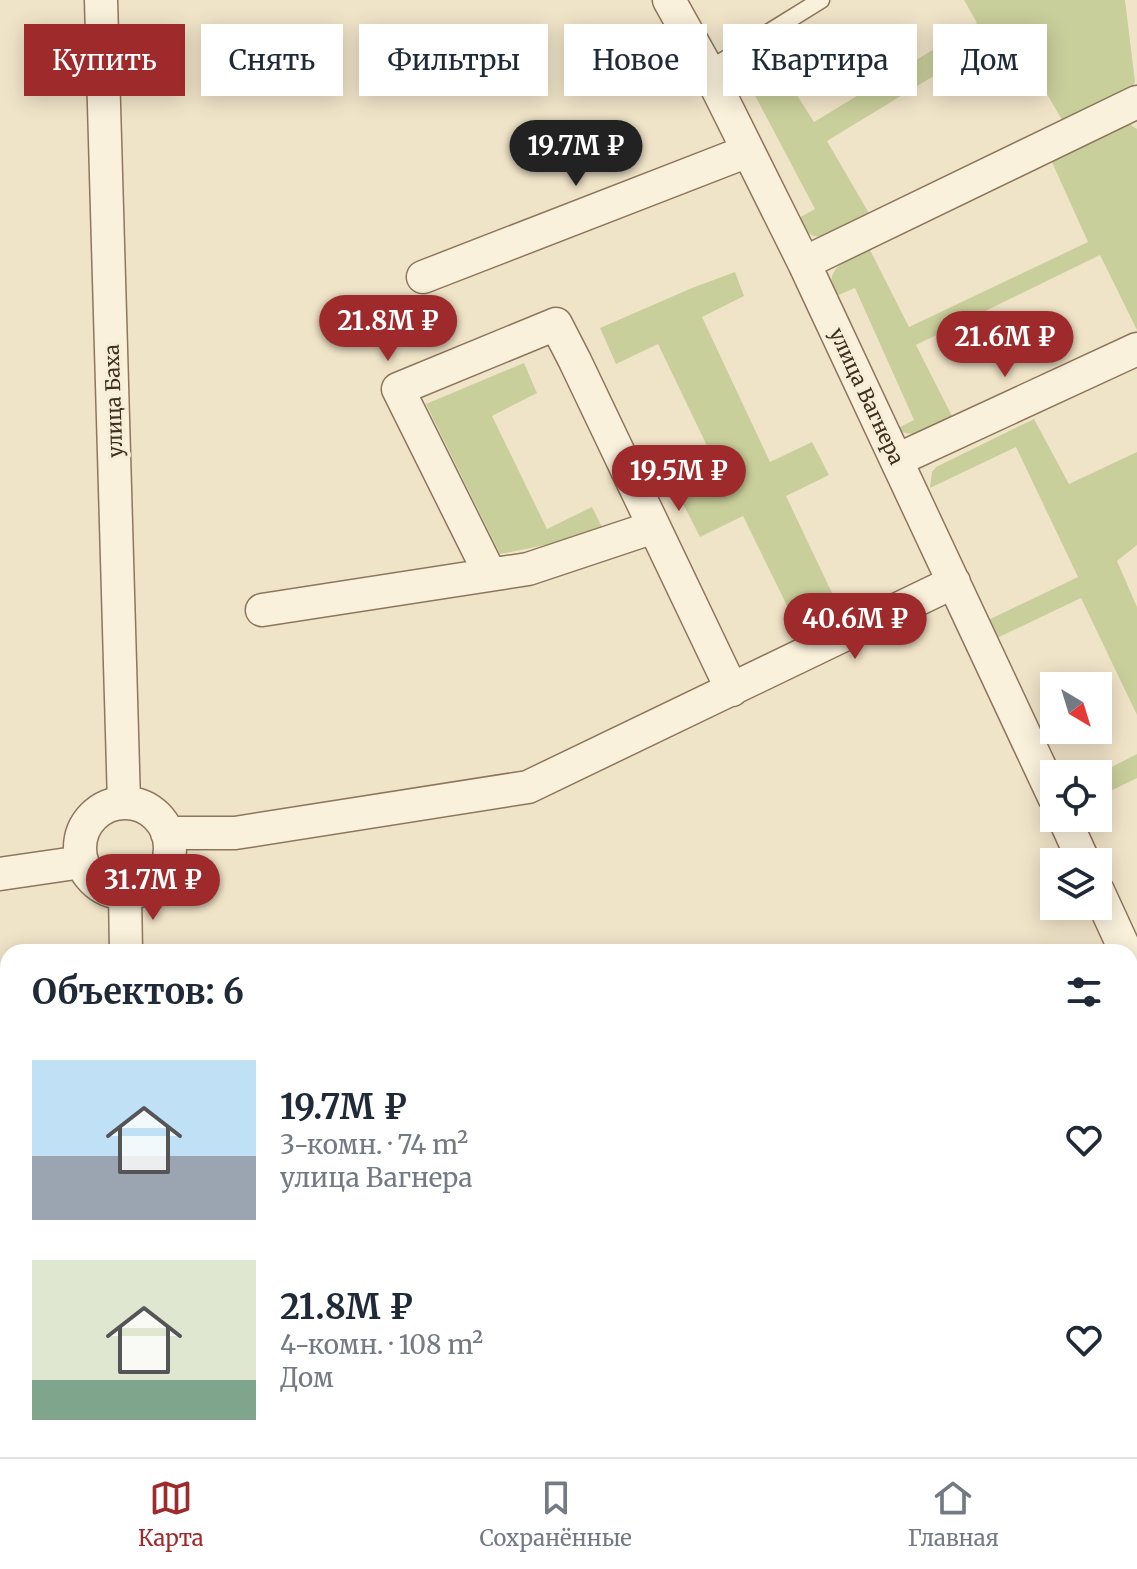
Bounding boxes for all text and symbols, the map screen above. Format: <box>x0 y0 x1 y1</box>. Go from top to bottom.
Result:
chip: Купить <box>24 24 185 96</box>
chip: Снять <box>201 24 343 96</box>
chip: Фильтры <box>359 24 548 96</box>
chip: Новое <box>564 24 707 96</box>
chip: Квартира <box>723 24 917 96</box>
chip: Дом <box>933 24 1047 96</box>
pin: 19.7M ₽ <box>502 120 650 188</box>
text: 19.7M ₽ <box>527 129 625 162</box>
pin: 21.8M ₽ <box>314 295 462 363</box>
text: 21.8M ₽ <box>337 304 439 337</box>
pin: 21.6M ₽ <box>931 311 1079 379</box>
text: 21.6M ₽ <box>954 320 1056 353</box>
street label: улица Вагнера <box>824 324 910 469</box>
street label: улица Баха <box>99 344 127 458</box>
pin: 19.5M ₽ <box>605 445 753 513</box>
text: 19.5M ₽ <box>630 454 728 487</box>
pin: 40.6M ₽ <box>781 593 929 661</box>
text: 40.6M ₽ <box>802 602 908 635</box>
north arrow <box>1040 672 1112 744</box>
map controls <box>1040 672 1112 920</box>
button: locate <box>1040 760 1112 832</box>
button: layers <box>1040 848 1112 920</box>
pin: 31.7M ₽ <box>79 854 227 922</box>
text: 31.7M ₽ <box>104 863 202 896</box>
icon: filters <box>1062 970 1106 1014</box>
text: Объектов: 6 <box>32 971 244 1013</box>
text: 19.7M ₽ <box>280 1086 407 1128</box>
icon: home <box>96 1092 192 1188</box>
icon: heart <box>1062 1118 1106 1162</box>
text: 3-комн. · 74 m² <box>280 1128 468 1161</box>
text: улица Вагнера <box>280 1161 472 1194</box>
text: 21.8M ₽ <box>280 1286 413 1328</box>
icon: home <box>96 1292 192 1388</box>
icon: heart <box>1062 1318 1106 1362</box>
text: 4-комн. · 108 m² <box>280 1328 483 1361</box>
text: Дом <box>280 1361 334 1394</box>
tab: Карта <box>138 1476 204 1552</box>
tab: Сохранённые <box>480 1476 632 1552</box>
tab: Главная <box>908 1476 999 1552</box>

